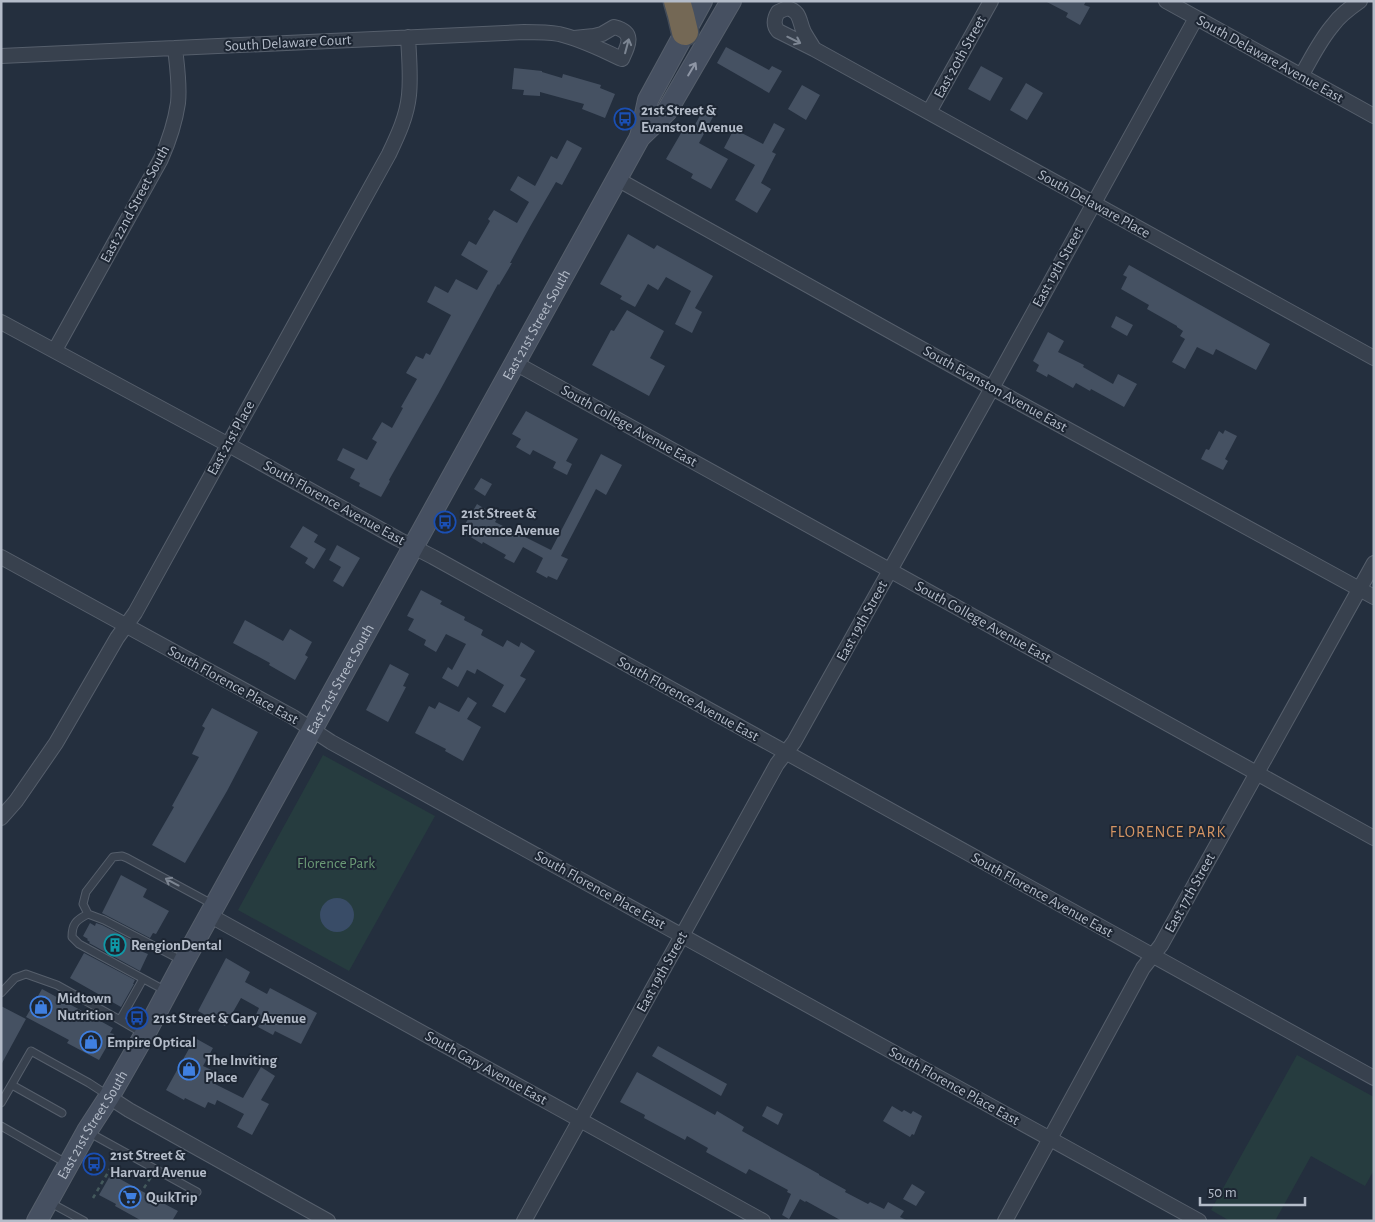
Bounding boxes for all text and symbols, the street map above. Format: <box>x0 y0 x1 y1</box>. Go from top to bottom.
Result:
street label: South Delaware Avenue East <box>1194 12 1346 106</box>
street label: East 20th Street <box>931 13 989 101</box>
street label: South Delaware Court <box>224 32 352 54</box>
one-way arrow <box>787 35 802 45</box>
one-way arrow <box>622 38 632 54</box>
one-way arrow <box>687 62 697 76</box>
place label: 21st Street & Evanston Avenue <box>641 103 743 135</box>
bus stop icon: 21st Street & Evanston Avenue <box>613 107 637 131</box>
street label: East 22nd Street South <box>98 143 172 265</box>
street label: South Delaware Place <box>1035 167 1153 241</box>
street label: East 19th Street <box>1030 224 1086 310</box>
street label: East 21st Street South <box>500 267 573 383</box>
street label: South Evanston Avenue East <box>920 343 1070 435</box>
street label: South College Avenue East <box>558 382 700 470</box>
street label: East 21st Place <box>204 398 258 478</box>
street label: South Florence Avenue East <box>261 458 407 548</box>
place label: 21st Street & Florence Avenue <box>461 506 560 538</box>
bus stop icon: 21st Street & Florence Avenue <box>433 510 457 534</box>
street label: East 19th Street <box>834 578 890 664</box>
street label: South College Avenue East <box>912 578 1054 666</box>
street label: East 21st Street South <box>303 621 377 737</box>
street label: South Florence Place East <box>165 643 301 727</box>
street label: South Florence Avenue East <box>615 654 761 744</box>
district label: FLORENCE PARK <box>1110 824 1226 840</box>
street label: South Florence Place East <box>532 848 668 932</box>
street label: South Florence Avenue East <box>969 850 1115 940</box>
street label: East 17th Street <box>1162 850 1218 935</box>
park label: Florence Park <box>297 856 375 871</box>
one-way arrow <box>165 877 180 886</box>
street label: East 19th Street <box>634 929 690 1015</box>
building icon: RengionDental <box>103 933 127 957</box>
place label: RengionDental <box>131 938 222 953</box>
place label: Midtown Nutrition <box>57 991 114 1023</box>
shop icon: Midtown Nutrition <box>29 995 53 1019</box>
bus stop icon: 21st Street & Gary Avenue <box>125 1006 149 1030</box>
place label: 21st Street & Gary Avenue <box>153 1011 306 1026</box>
street label: South Gary Avenue East <box>423 1028 550 1108</box>
shop icon: Empire Optical <box>79 1030 103 1054</box>
place label: Empire Optical <box>107 1035 196 1050</box>
street label: South Florence Place East <box>886 1044 1022 1128</box>
place label: The Inviting Place <box>205 1053 278 1085</box>
shop icon: The Inviting Place <box>177 1057 201 1081</box>
street label: East 21st Street South <box>54 1068 130 1182</box>
place label: 21st Street & Harvard Avenue <box>110 1148 207 1180</box>
bus stop icon: 21st Street & Harvard Avenue <box>82 1152 106 1176</box>
scale bar <box>1200 1174 1305 1206</box>
supermarket icon: QuikTrip <box>118 1185 142 1209</box>
text: 50 m <box>1208 1185 1237 1200</box>
place label: QuikTrip <box>146 1190 198 1205</box>

